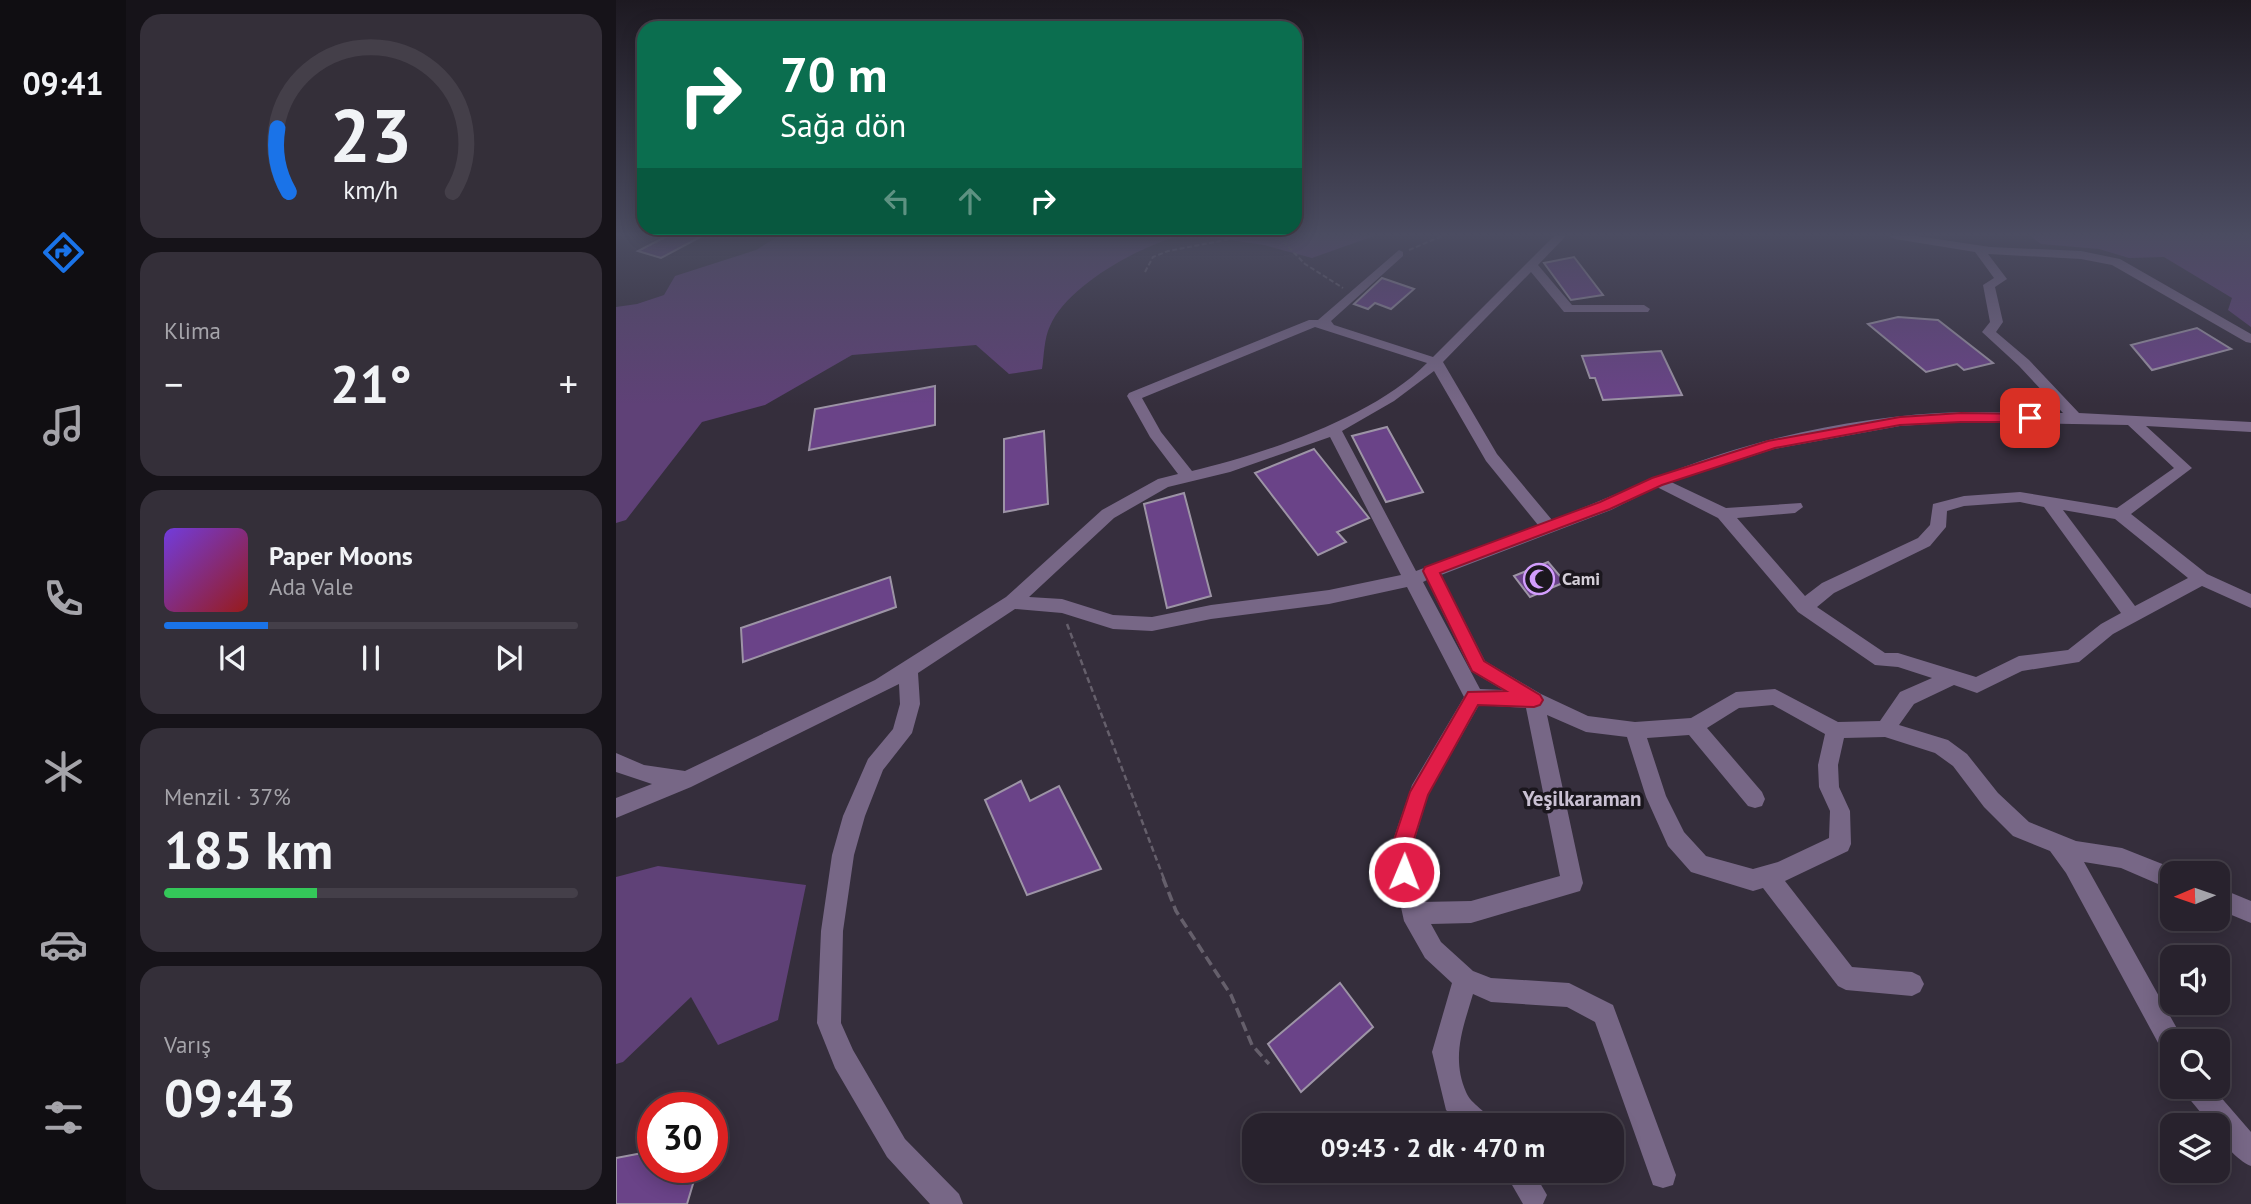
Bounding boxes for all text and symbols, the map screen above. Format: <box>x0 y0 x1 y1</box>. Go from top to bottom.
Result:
text: 70 m <box>780 42 887 106</box>
icon: right <box>665 49 756 140</box>
text: 09:41 <box>22 62 104 104</box>
text: 23 <box>330 88 412 182</box>
text: Sağa dön <box>780 104 906 146</box>
text: km/h <box>344 174 398 206</box>
icon: left <box>878 182 916 220</box>
icon: ahead <box>951 182 989 220</box>
icon: right <box>1024 182 1062 220</box>
icon: directions <box>39 228 88 277</box>
text: Klima <box>164 316 221 345</box>
text: 21° <box>330 350 412 417</box>
text: − <box>164 359 183 408</box>
text: + <box>559 359 578 408</box>
pin <box>2000 388 2060 448</box>
icon: arrive <box>2011 399 2049 437</box>
icon: music <box>39 401 88 450</box>
text: Paper Moons <box>269 539 413 572</box>
mosque icon: Cami <box>1522 562 1556 596</box>
place label: Cami <box>1562 567 1600 590</box>
text: Ada Vale <box>269 572 353 601</box>
icon: phone <box>39 574 88 623</box>
icon: previous <box>214 639 252 677</box>
icon: pause <box>352 639 390 677</box>
icon: next <box>490 639 528 677</box>
icon: climate <box>39 747 88 796</box>
text: Menzil · 37% <box>164 782 291 811</box>
district label: Yeşilkaraman <box>1522 785 1641 812</box>
text: 185 km <box>164 816 333 883</box>
position arrow <box>1367 835 1441 909</box>
north arrow <box>2160 861 2230 931</box>
map controls <box>2160 861 2230 1183</box>
icon: car <box>39 920 88 969</box>
button: sound <box>2160 945 2230 1015</box>
button: search <box>2160 1029 2230 1099</box>
text: Varış <box>164 1030 211 1059</box>
text: 09:43 <box>164 1064 296 1131</box>
speed limit sign: 30 <box>637 1092 728 1183</box>
icon: filters <box>39 1093 88 1142</box>
button: layers <box>2160 1113 2230 1183</box>
text: 09:43 · 2 dk · 470 m <box>1321 1131 1545 1164</box>

